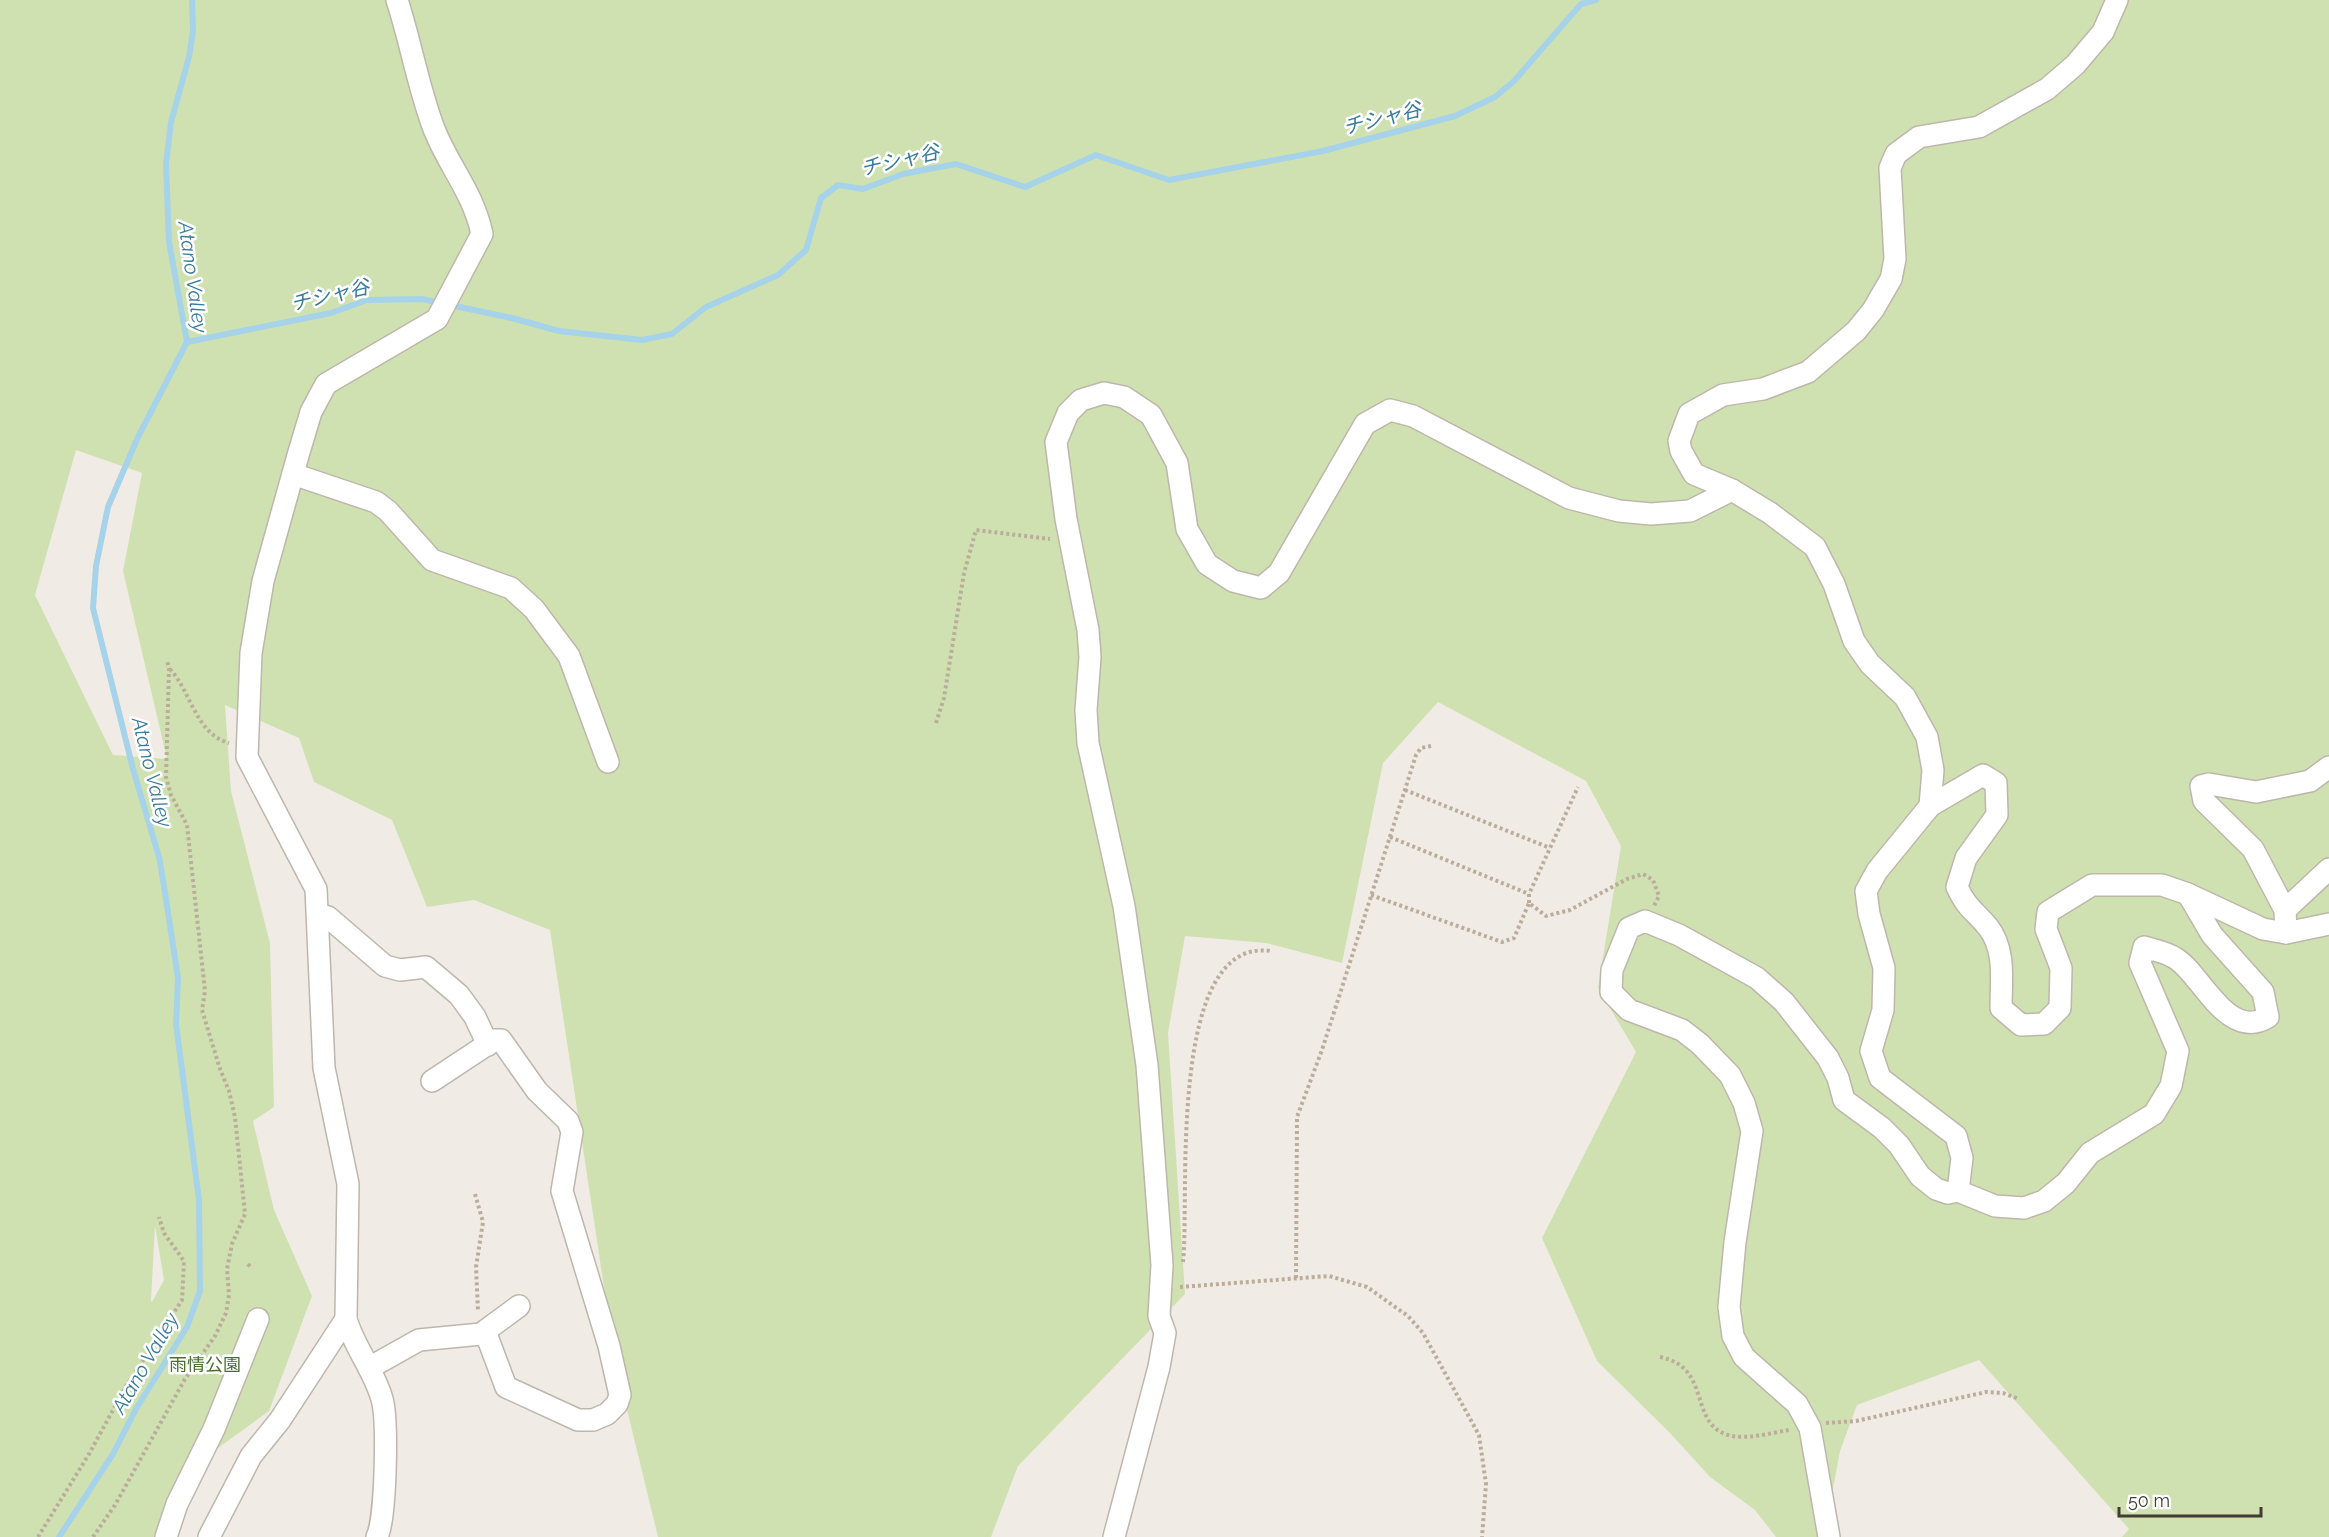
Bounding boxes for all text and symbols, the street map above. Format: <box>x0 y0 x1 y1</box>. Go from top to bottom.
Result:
water label: チシャ谷 <box>1340 96 1426 139</box>
water label: チシャ谷 <box>858 139 944 181</box>
water label: Atano Valley <box>173 219 213 335</box>
water label: チシャ谷 <box>288 274 374 316</box>
water label: Atano Valley <box>127 714 178 831</box>
water label: Atano Valley <box>106 1307 184 1418</box>
park label: 雨情公園 <box>169 1354 241 1375</box>
scale bar <box>2119 1480 2262 1518</box>
text: 50 m <box>2128 1490 2170 1511</box>

